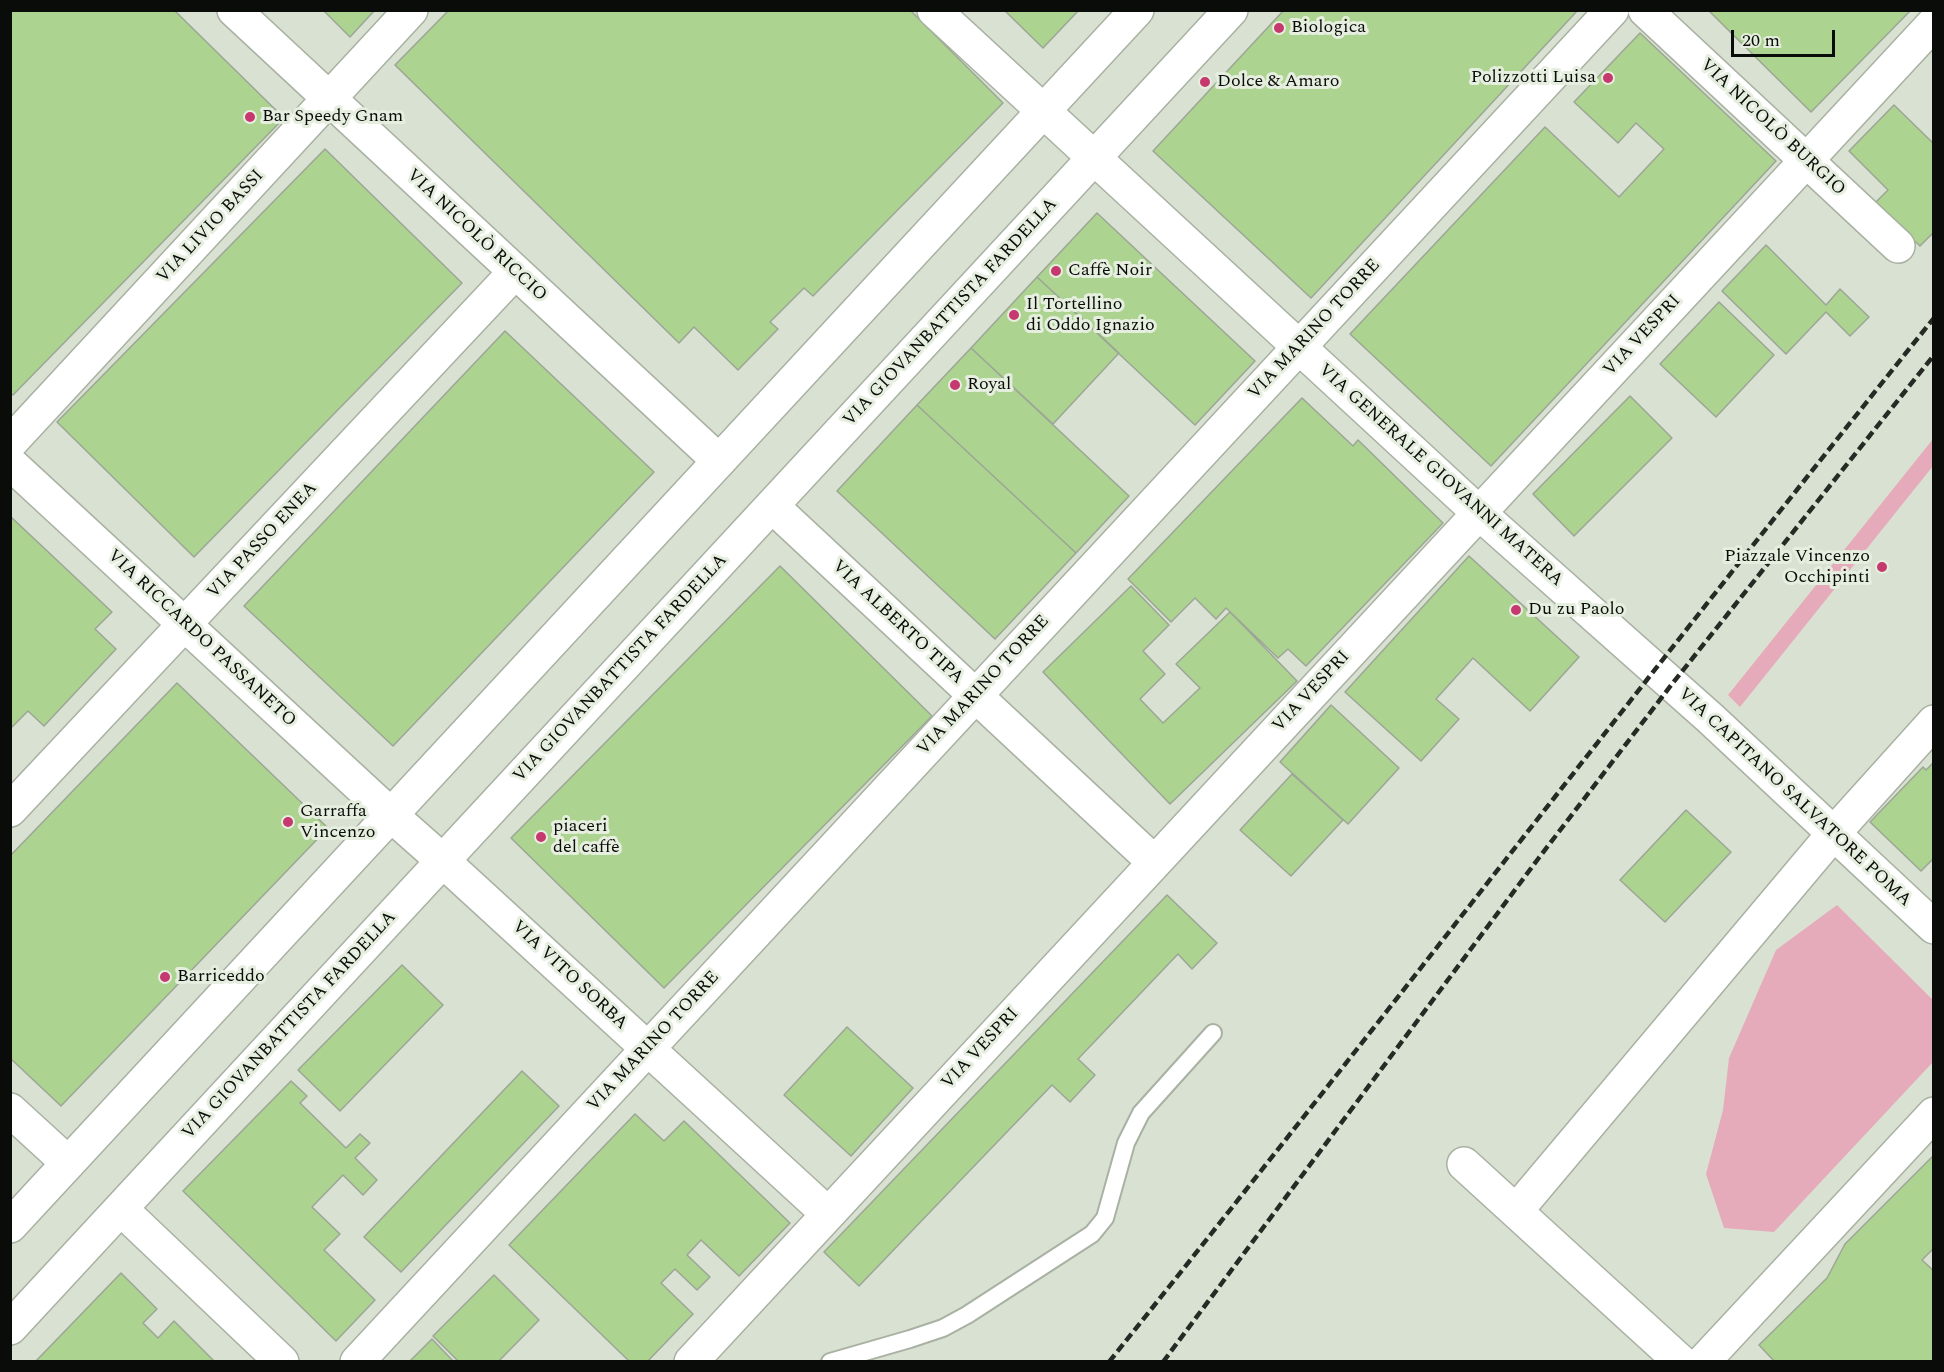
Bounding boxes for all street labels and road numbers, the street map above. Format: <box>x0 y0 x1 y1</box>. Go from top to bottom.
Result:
street label: VIA NICOLÒ BURGIO <box>1695 55 1849 201</box>
street label: VIA NICOLÒ RICCIO <box>401 165 551 307</box>
street label: VIA LIVIO BASSI <box>153 166 269 288</box>
street label: VIA GIOVANBATTISTA FARDELLA <box>839 194 1063 432</box>
street label: VIA MARINO TORRE <box>1244 255 1386 405</box>
street label: VIA VESPRI <box>1600 291 1686 381</box>
street label: VIA GENERALE GIOVANNI MATERA <box>1313 360 1567 592</box>
street label: VIA PASSO ENEA <box>204 478 322 604</box>
street label: VIA RICCARDO PASSANETO <box>102 546 300 732</box>
street label: VIA GIOVANBATTISTA FARDELLA <box>509 550 733 788</box>
street label: VIA ALBERTO TIPA <box>827 556 967 690</box>
street label: VIA MARINO TORRE <box>913 611 1055 761</box>
street label: VIA VESPRI <box>1269 647 1355 737</box>
street label: VIA CAPITANO SALVATORE POMA <box>1673 684 1915 912</box>
street label: VIA GIOVANBATTISTA FARDELLA <box>178 907 402 1145</box>
street label: VIA VITO SORBA <box>506 917 632 1035</box>
street label: VIA MARINO TORRE <box>583 967 725 1117</box>
street label: VIA VESPRI <box>938 1004 1024 1094</box>

